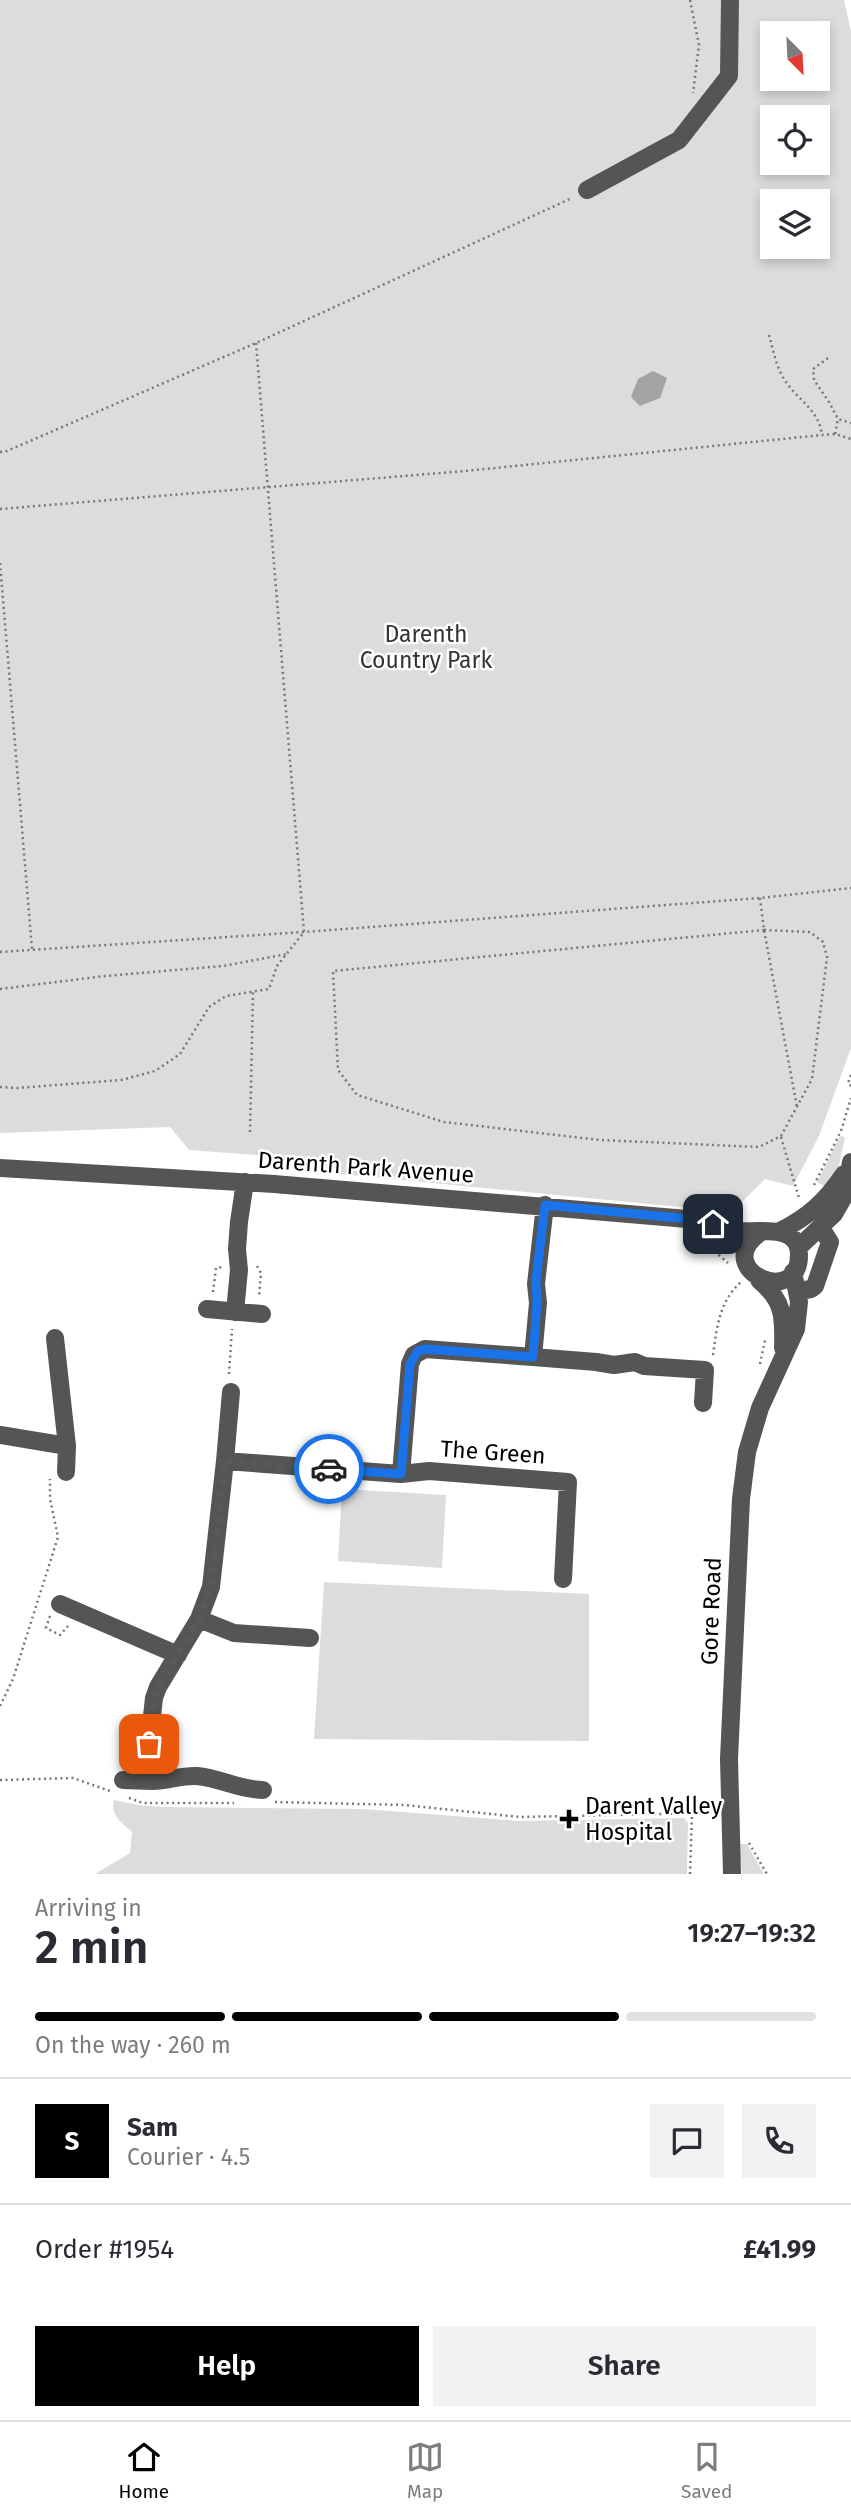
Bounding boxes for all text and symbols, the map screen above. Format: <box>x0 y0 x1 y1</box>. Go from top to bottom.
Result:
north arrow <box>760 21 830 91</box>
map controls <box>760 21 830 259</box>
button: locate <box>760 105 830 175</box>
button: layers <box>760 189 830 259</box>
park label: Darenth Country Park <box>360 620 493 674</box>
street label: Darenth Park Avenue <box>257 1145 475 1189</box>
pin <box>683 1194 743 1254</box>
icon: home <box>694 1205 732 1243</box>
courier <box>294 1434 364 1504</box>
street label: The Green <box>440 1434 546 1470</box>
icon: car <box>310 1450 348 1488</box>
street label: Gore Road <box>695 1557 727 1665</box>
pin <box>119 1714 179 1774</box>
icon: bag <box>130 1725 168 1763</box>
place label: Darent Valley Hospital <box>585 1792 723 1846</box>
marker: Darent Valley Hospital <box>559 1809 579 1829</box>
text: Arriving in <box>35 1894 142 1922</box>
text: 19:27–19:32 <box>688 1918 816 1949</box>
text: 2 min <box>35 1920 148 1975</box>
text: On the way · 260 m <box>35 2031 231 2059</box>
button: chat <box>650 2104 724 2178</box>
button: phone <box>742 2104 816 2178</box>
text: Sam <box>127 2112 178 2143</box>
text: S <box>65 2126 79 2157</box>
text: Courier · 4.5 <box>127 2143 250 2171</box>
text: Order #1954 <box>35 2234 174 2265</box>
text: £41.99 <box>743 2234 816 2265</box>
button: Help <box>35 2326 419 2406</box>
button: Share <box>433 2326 816 2406</box>
tab: Home <box>118 2438 169 2503</box>
tab: Map <box>406 2438 444 2503</box>
tab: Saved <box>681 2438 732 2503</box>

